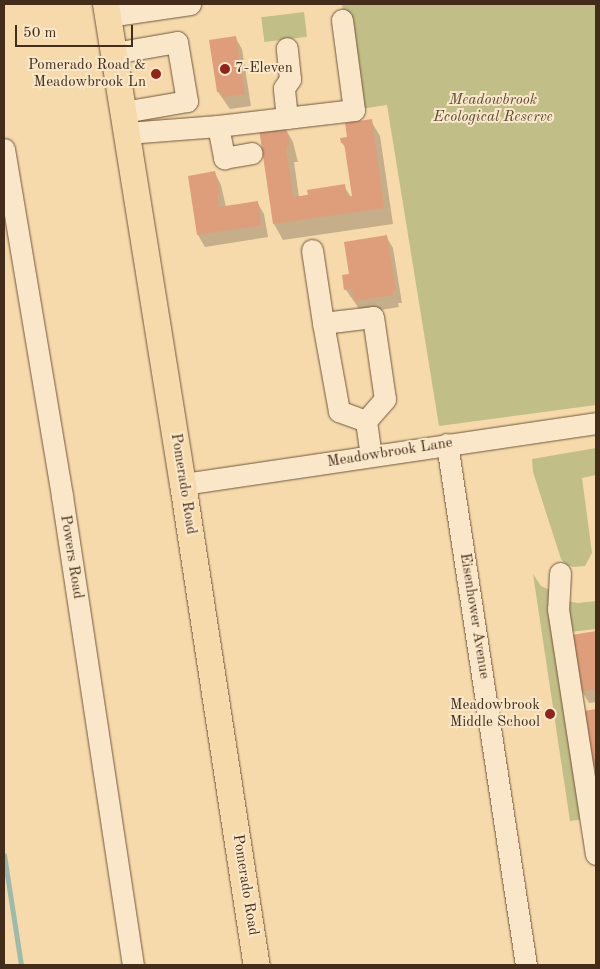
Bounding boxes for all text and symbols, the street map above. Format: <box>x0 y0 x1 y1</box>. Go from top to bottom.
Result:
scale bar <box>18 15 135 47</box>
text: 50 m <box>23 26 57 41</box>
place label: Pomerado Road & Meadowbrook Ln <box>28 56 146 91</box>
place label: 7-Eleven <box>235 60 293 78</box>
marker: 7-Eleven <box>219 63 231 75</box>
marker: Pomerado Road & Meadowbrook Ln <box>150 68 162 80</box>
park label: Meadowbrook Ecological Reserve <box>433 91 553 126</box>
street label: Pomerado Road <box>166 432 200 536</box>
street label: Meadowbrook Lane <box>326 434 454 472</box>
street label: Powers Road <box>55 514 87 600</box>
street label: Eisenhower Avenue <box>455 552 493 680</box>
place label: Meadowbrook Middle School <box>450 696 540 731</box>
marker: Meadowbrook Middle School <box>544 708 556 720</box>
street label: Pomerado Road <box>228 833 262 937</box>

